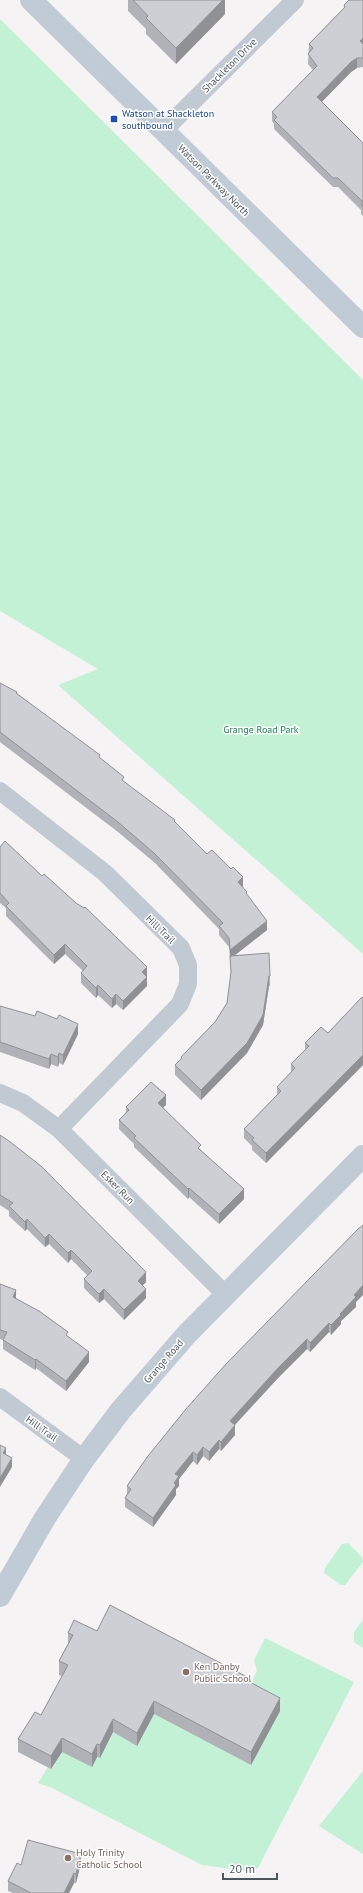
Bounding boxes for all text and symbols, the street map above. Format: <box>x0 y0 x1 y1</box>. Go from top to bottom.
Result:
street label: Shackleton Drive <box>199 35 259 95</box>
place label: Watson at Shackleton southbound <box>122 107 214 132</box>
marker: Watson at Shackleton southbound <box>109 114 119 124</box>
street label: Watson Parkway North <box>175 142 252 219</box>
park label: Grange Road Park <box>223 723 299 736</box>
street label: Hill Trail <box>143 912 178 947</box>
street label: Esker Run <box>98 1168 137 1207</box>
street label: Grange Road <box>141 1337 186 1386</box>
street label: Hill Trail <box>23 1413 60 1444</box>
place label: Ken Danby Public School <box>194 1660 252 1685</box>
marker: Ken Danby Public School <box>181 1667 191 1677</box>
place label: Holy Trinity Catholic School <box>76 1846 142 1871</box>
marker: Holy Trinity Catholic School <box>63 1853 73 1863</box>
scale bar <box>223 1855 277 1881</box>
text: 20 m <box>229 1861 255 1876</box>

